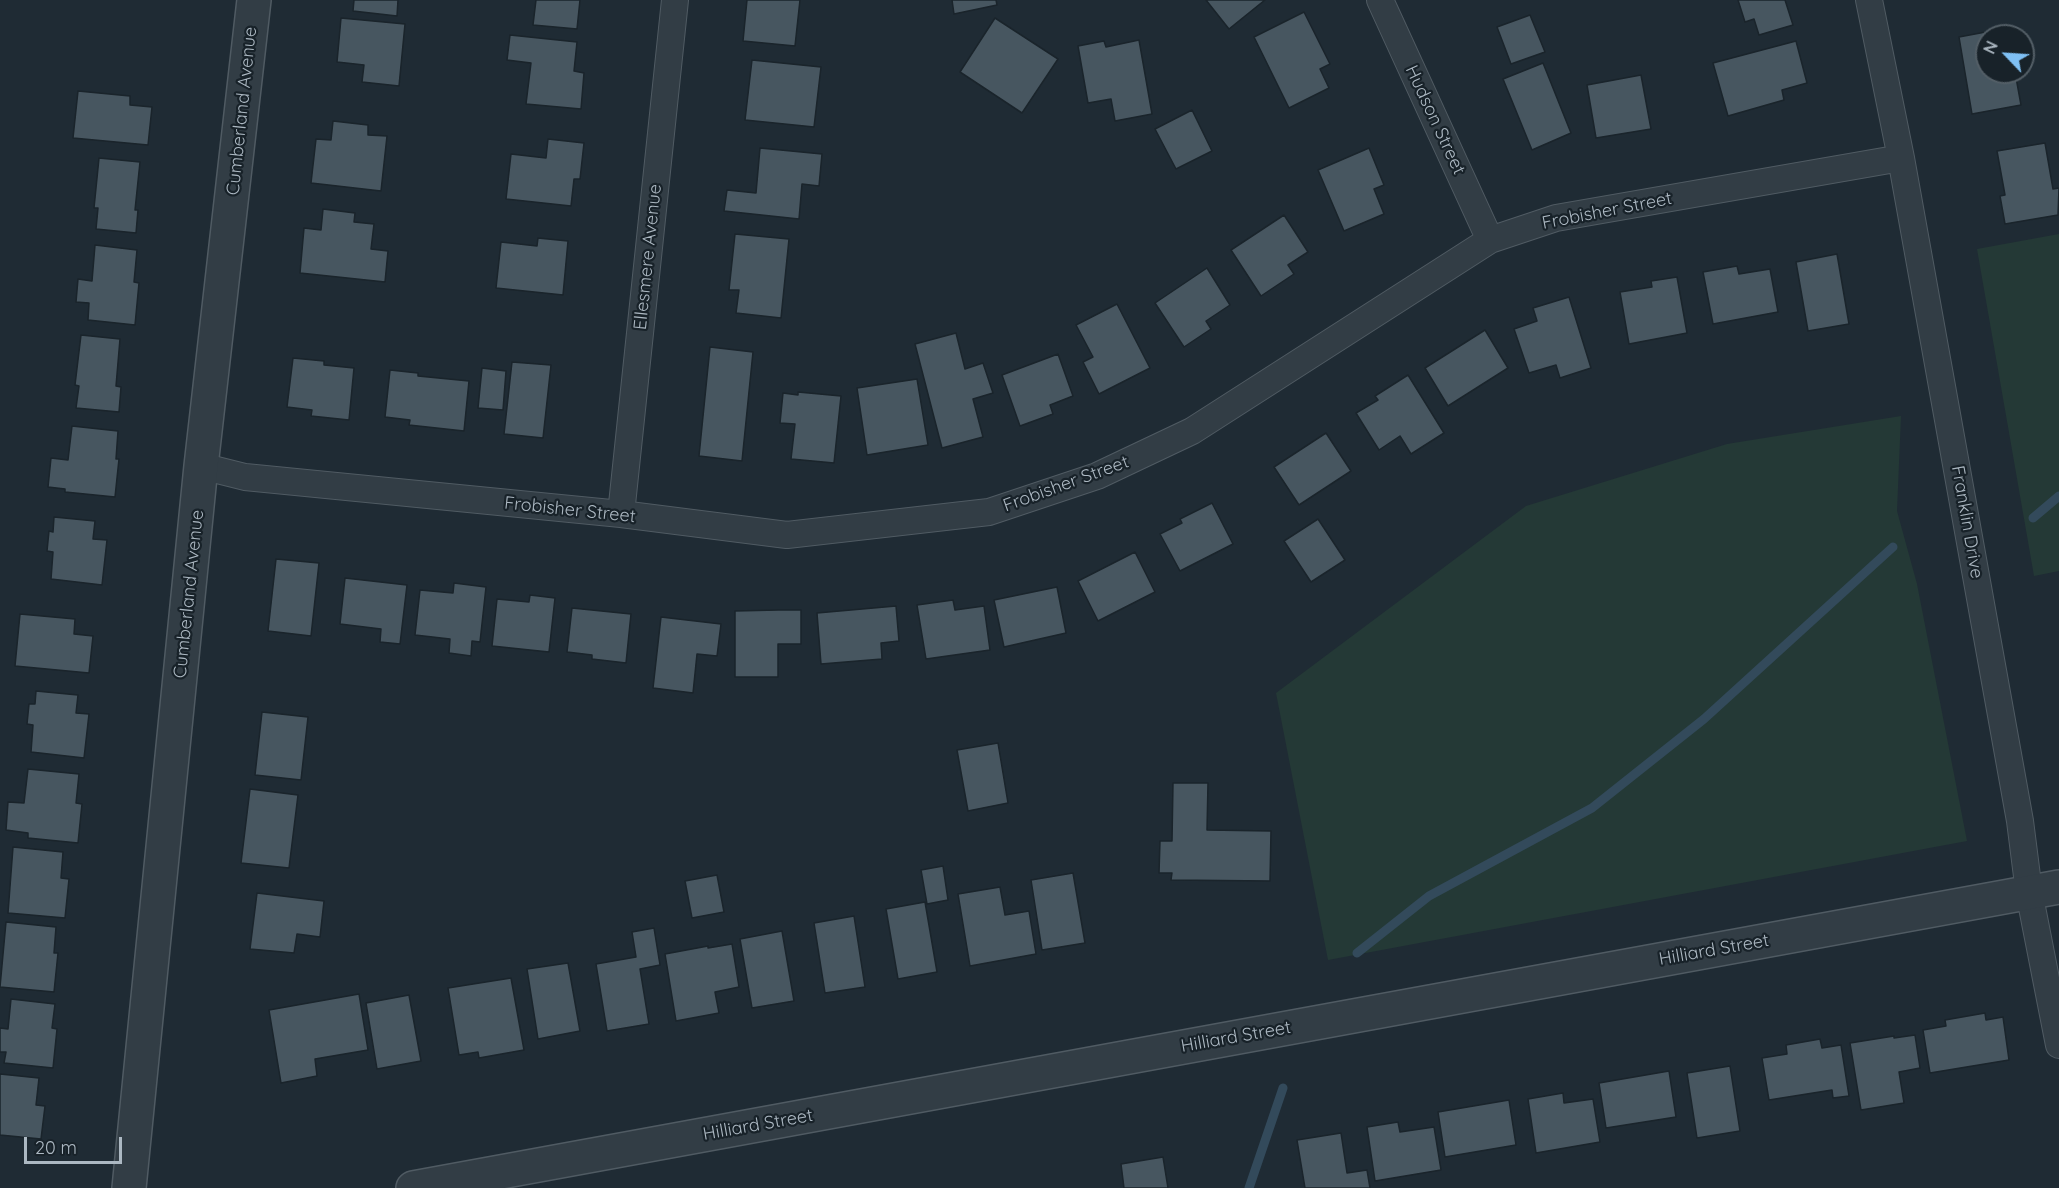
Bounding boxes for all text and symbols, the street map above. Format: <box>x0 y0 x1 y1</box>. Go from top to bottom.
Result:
north arrow <box>1975 24 2035 84</box>
street label: Cumberland Avenue <box>222 26 262 196</box>
text: N <box>1979 38 2002 57</box>
street label: Hudson Street <box>1400 62 1470 178</box>
street label: Ellesmere Avenue <box>630 183 666 331</box>
street label: Frobisher Street <box>1540 188 1674 234</box>
street label: Frobisher Street <box>1000 451 1132 517</box>
street label: Franklin Drive <box>1946 464 1988 580</box>
street label: Frobisher Street <box>503 492 637 528</box>
street label: Cumberland Avenue <box>169 509 209 679</box>
street label: Hilliard Street <box>1657 930 1771 970</box>
street label: Hilliard Street <box>1179 1017 1293 1057</box>
street label: Hilliard Street <box>701 1105 815 1145</box>
scale bar <box>27 1125 124 1163</box>
text: 20 m <box>35 1136 77 1159</box>

